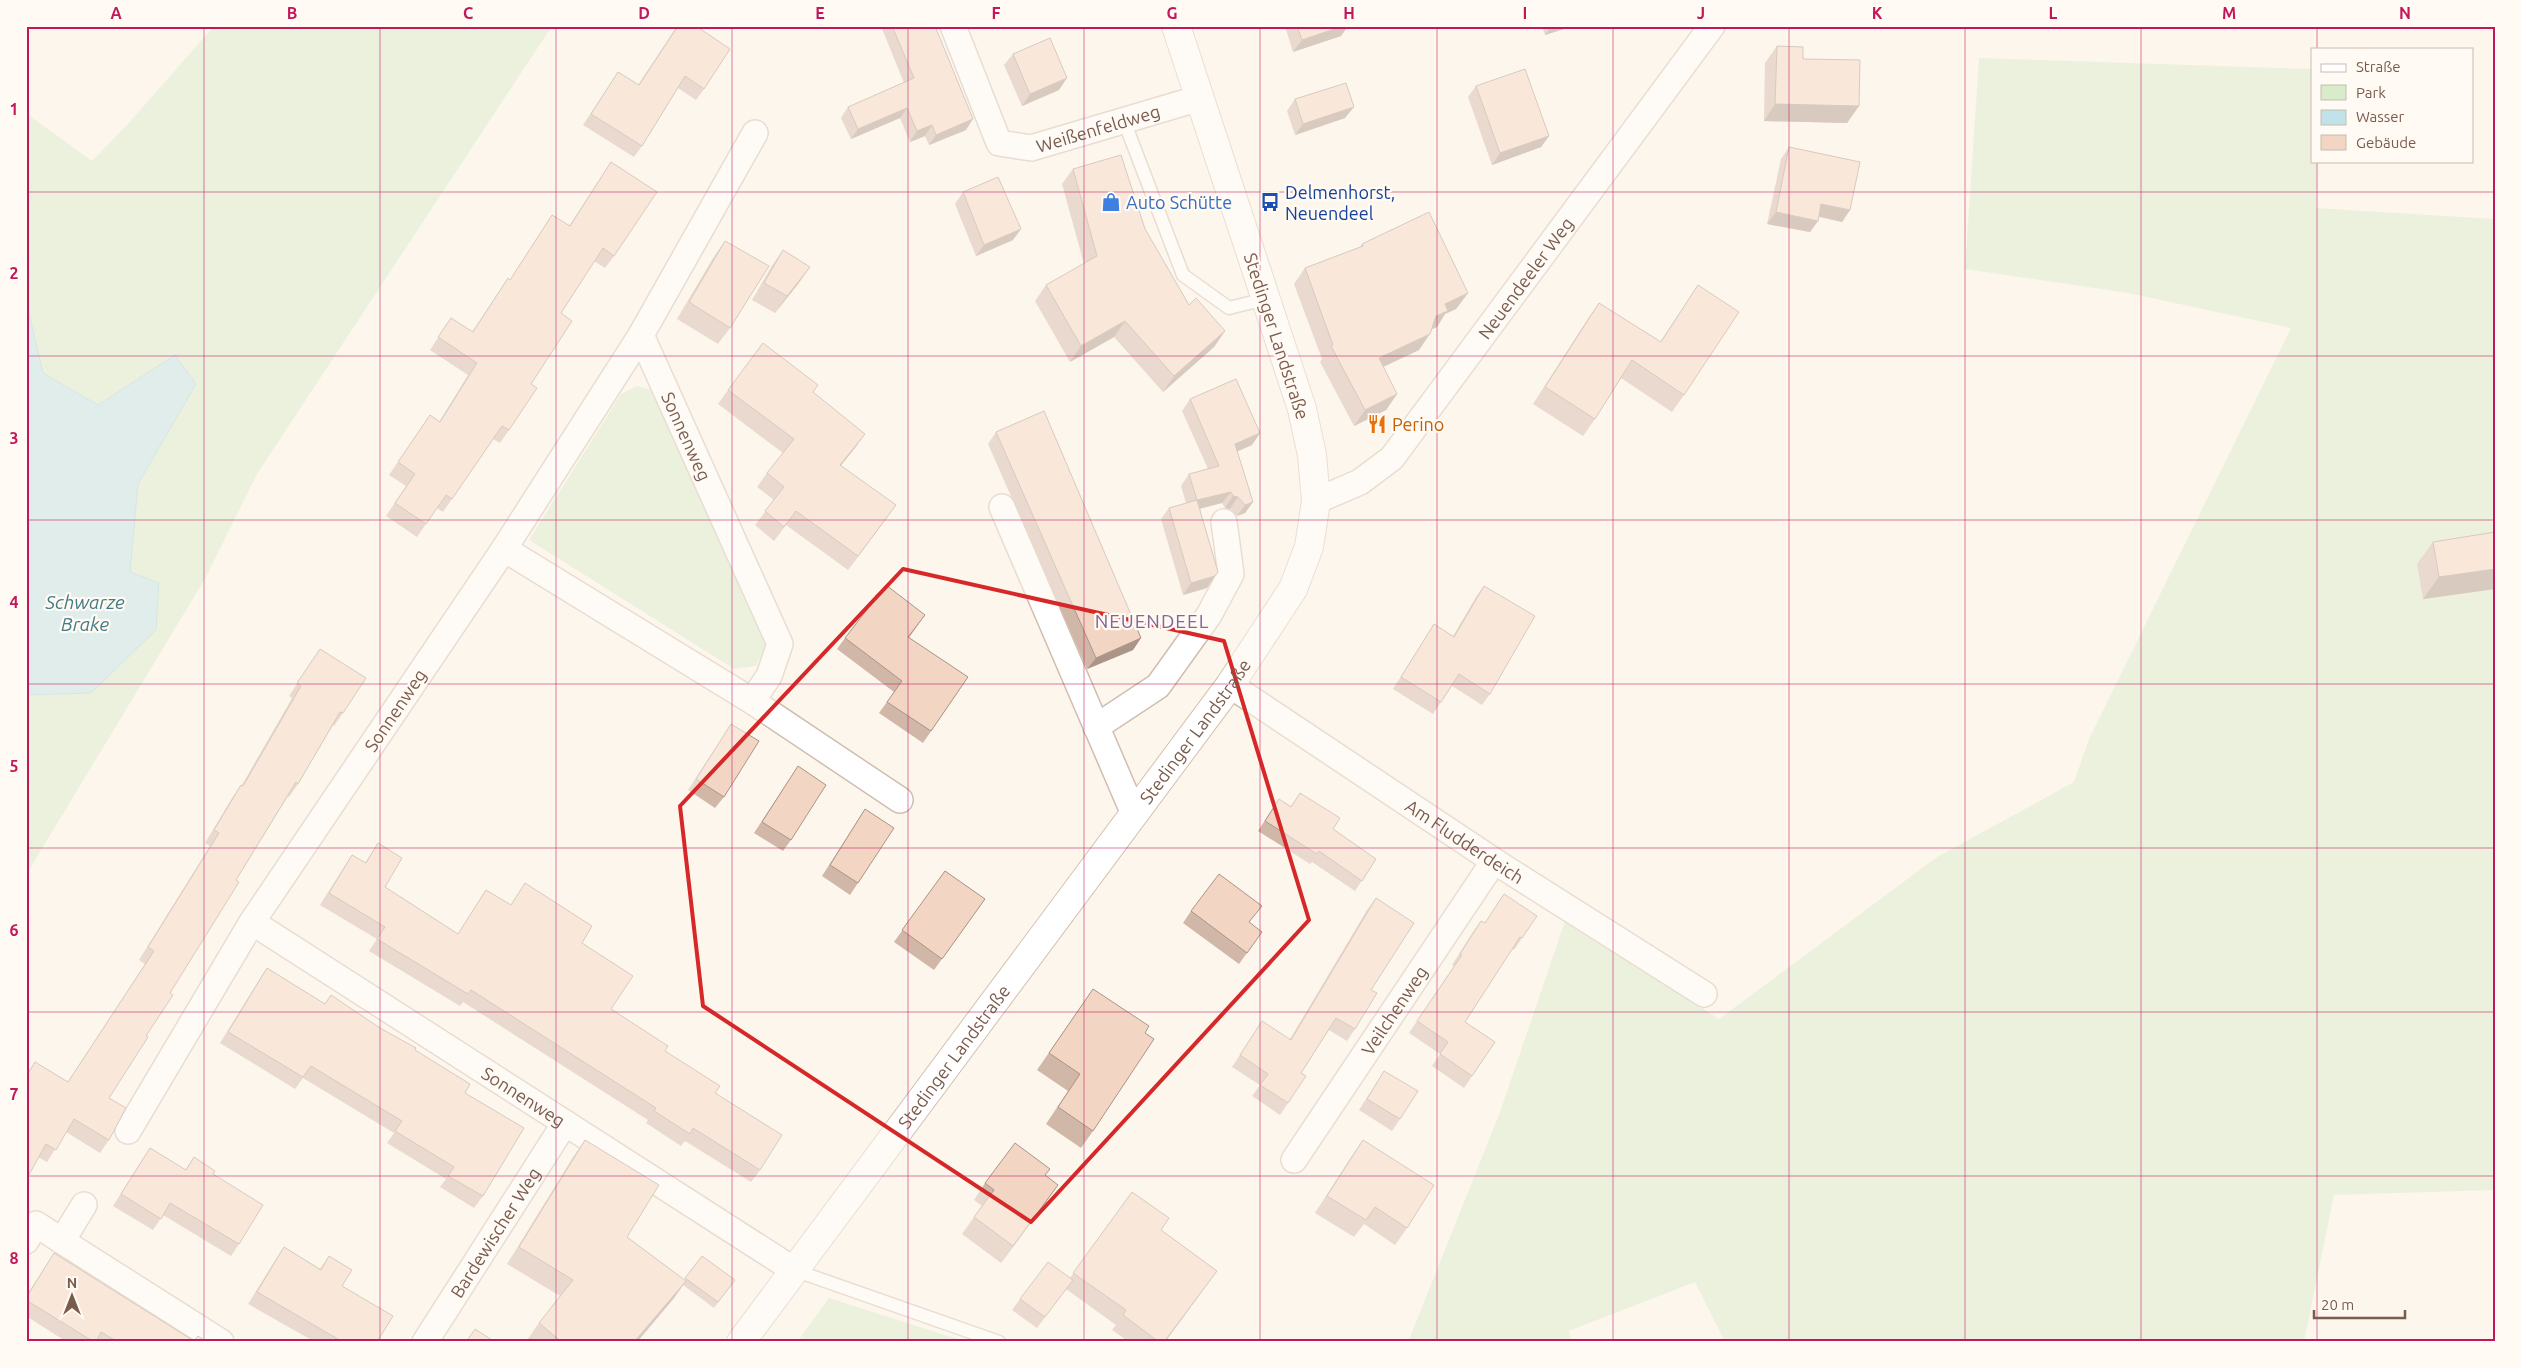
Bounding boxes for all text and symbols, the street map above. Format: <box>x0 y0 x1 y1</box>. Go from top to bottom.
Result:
text: A <box>110 4 122 22</box>
text: B <box>287 4 297 22</box>
text: C <box>463 4 473 22</box>
text: D <box>638 4 650 22</box>
text: E <box>815 4 825 22</box>
text: F <box>992 4 1001 22</box>
text: G <box>1166 4 1178 22</box>
text: H <box>1343 4 1355 22</box>
text: I <box>1523 4 1527 22</box>
text: J <box>1697 4 1705 22</box>
text: K <box>1872 4 1883 22</box>
text: L <box>2049 4 2058 22</box>
text: M <box>2222 4 2236 22</box>
text: N <box>2399 4 2411 22</box>
legend <box>2311 48 2474 162</box>
text: Straße <box>2356 58 2400 75</box>
text: Park <box>2356 84 2386 101</box>
text: 1 <box>9 100 19 118</box>
street label: Weißenfeldweg <box>1034 100 1162 156</box>
text: Wasser <box>2356 108 2405 125</box>
text: Gebäude <box>2356 134 2416 151</box>
place label: Delmenhorst, Neuendeel <box>1285 182 1395 223</box>
shop icon: Auto Schütte <box>1100 191 1122 213</box>
bus stop icon: Delmenhorst, Neuendeel <box>1259 191 1281 213</box>
place label: Auto Schütte <box>1126 192 1232 212</box>
street label: Neuendeeler Weg <box>1474 213 1577 343</box>
street label: Stedinger Landstraße <box>1241 250 1313 422</box>
text: 2 <box>9 264 19 282</box>
street label: Sonnenweg <box>658 389 715 484</box>
restaurant icon: Perino <box>1366 413 1388 435</box>
place label: Perino <box>1392 414 1444 434</box>
text: 3 <box>9 429 19 447</box>
water label: Schwarze Brake <box>44 591 125 635</box>
text: 4 <box>9 593 19 611</box>
district label: NEUENDEEL <box>1095 610 1209 632</box>
street label: Stedinger Landstraße <box>1135 655 1254 807</box>
street label: Sonnenweg <box>360 665 430 755</box>
text: 5 <box>9 757 19 775</box>
street label: Am Fludderdeich <box>1402 795 1527 887</box>
text: 6 <box>9 921 19 939</box>
street label: Veilchenweg <box>1357 962 1431 1059</box>
street label: Stedinger Landstraße <box>894 981 1013 1132</box>
street label: Sonnenweg <box>478 1062 569 1130</box>
text: 7 <box>9 1085 19 1103</box>
street label: Bardewischer Weg <box>446 1164 544 1301</box>
text: 8 <box>9 1249 19 1267</box>
north arrow <box>48 1270 98 1320</box>
text: N <box>67 1275 77 1291</box>
scale bar <box>2314 1288 2405 1320</box>
text: 20 m <box>2321 1296 2354 1313</box>

